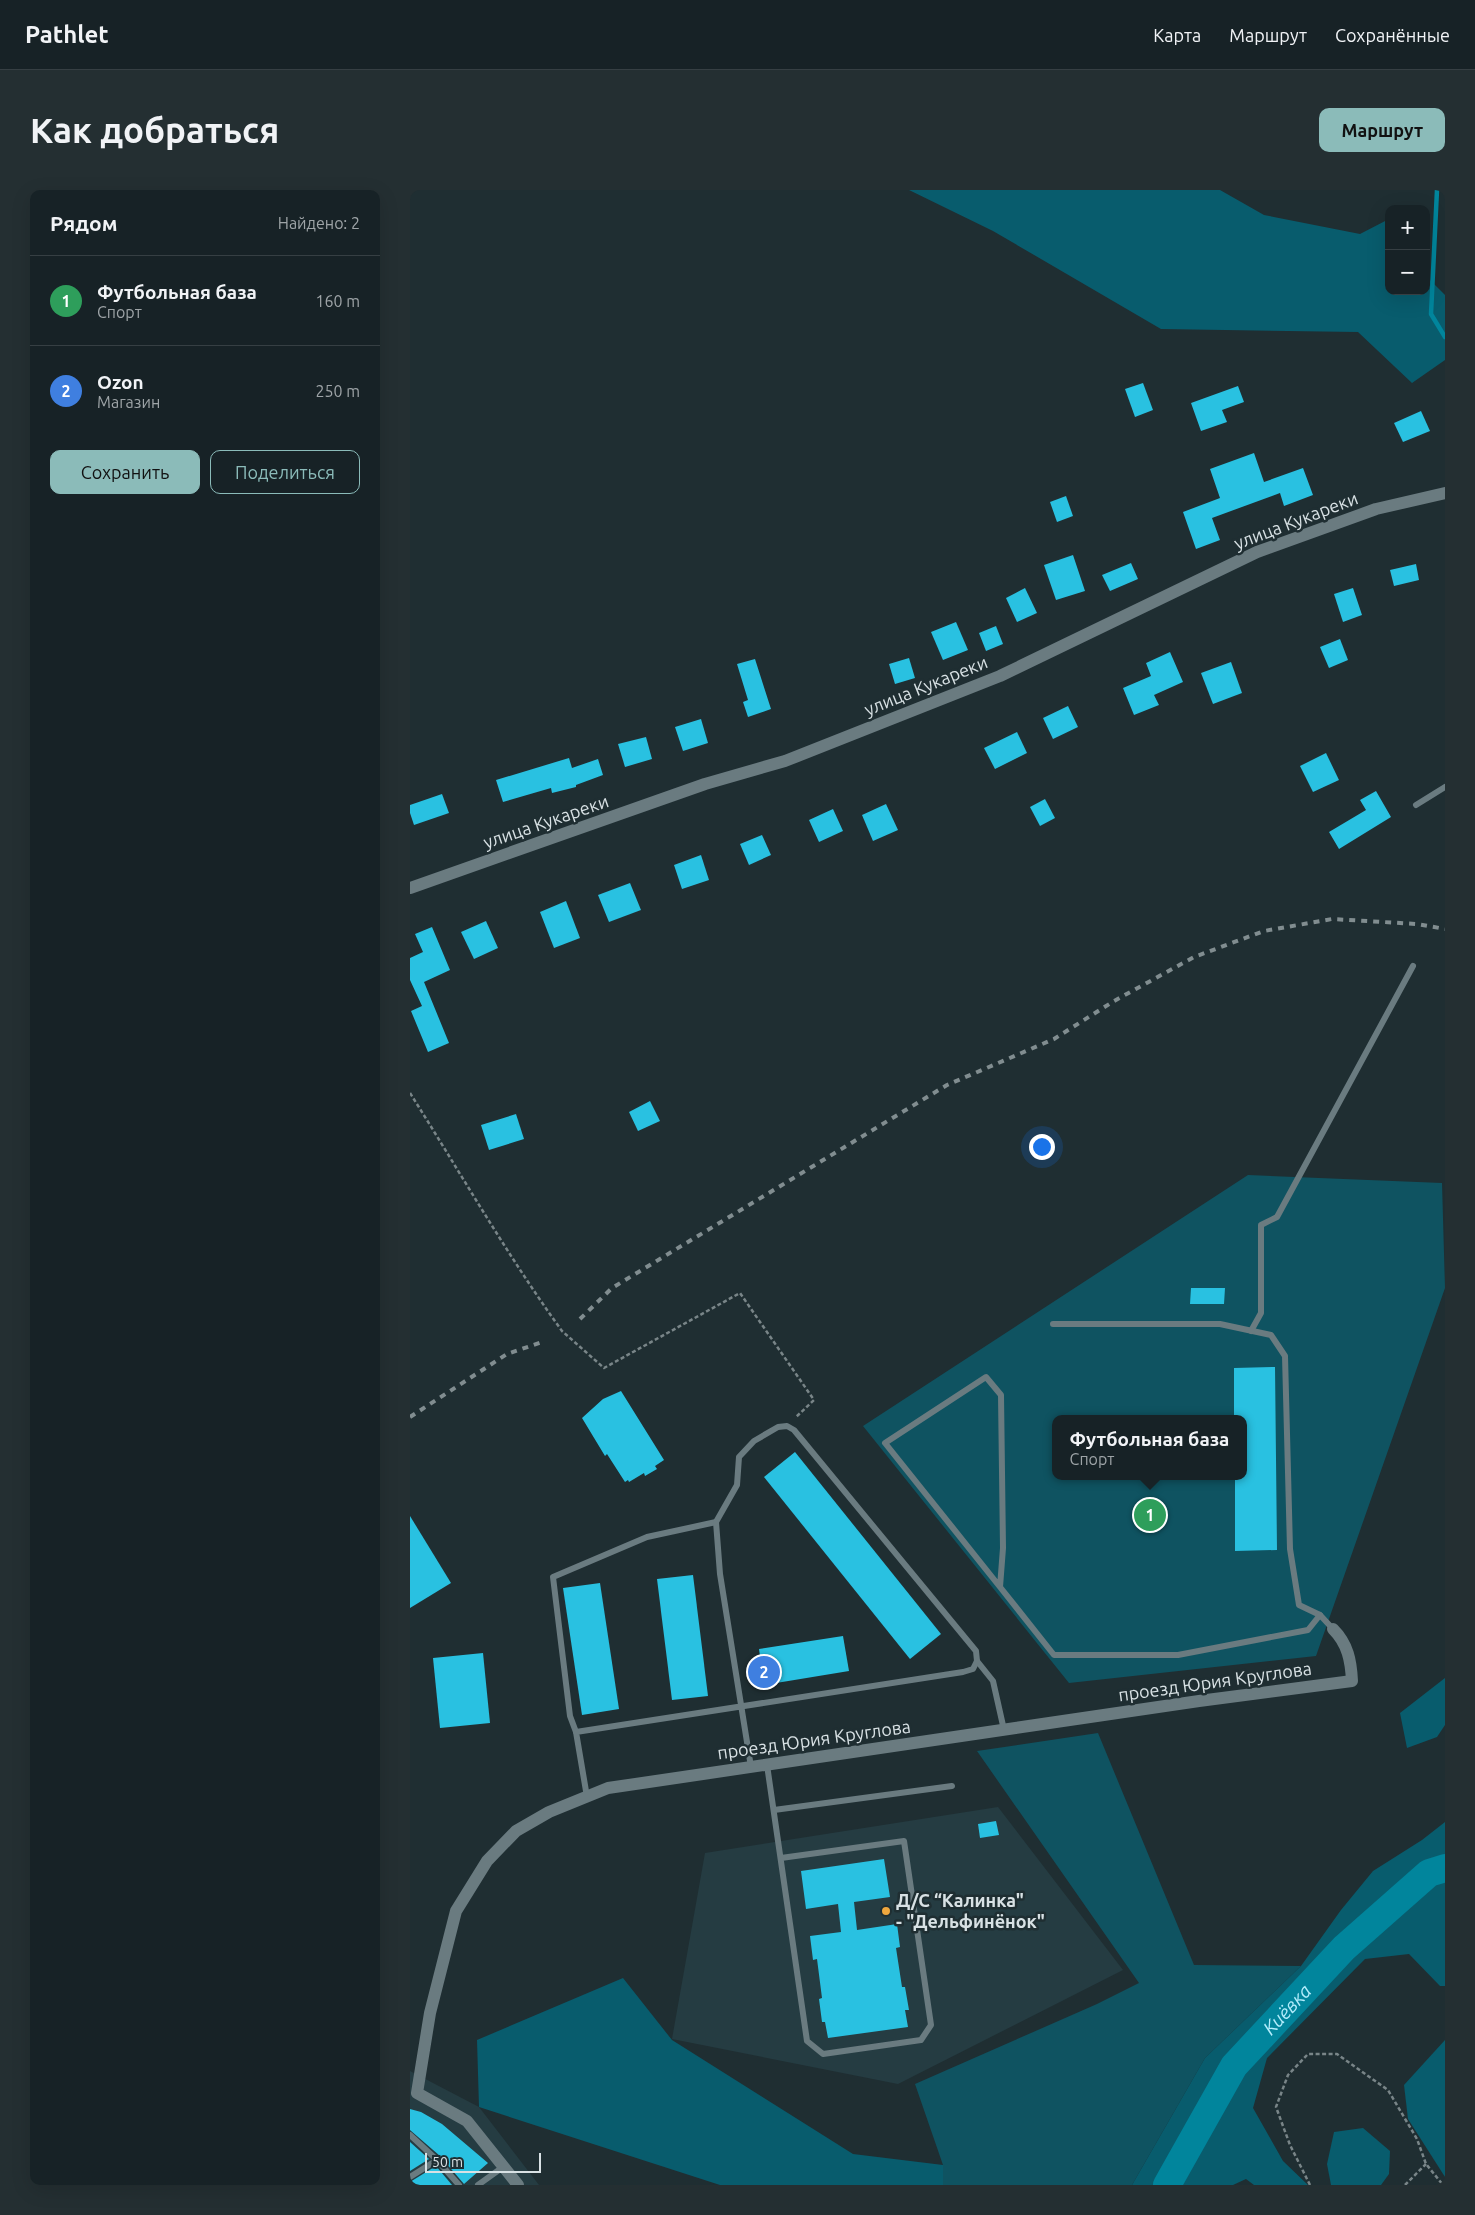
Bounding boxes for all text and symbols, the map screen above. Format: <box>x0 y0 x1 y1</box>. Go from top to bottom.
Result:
text: Pathlet <box>25 21 109 48</box>
text: Карта <box>1153 25 1201 45</box>
text: Маршрут <box>1229 25 1307 45</box>
text: Сохранённые <box>1335 25 1450 45</box>
button: Маршрут <box>1319 108 1445 152</box>
text: Как добраться <box>30 110 279 150</box>
map controls <box>1385 205 1430 295</box>
button: + <box>1385 205 1430 250</box>
text: Рядом <box>50 211 118 235</box>
text: Найдено: 2 <box>278 214 360 232</box>
button: − <box>1385 250 1430 295</box>
text: Футбольная база <box>97 281 257 303</box>
text: 1 <box>61 292 71 310</box>
text: 160 m <box>315 292 360 310</box>
text: Спорт <box>97 303 142 321</box>
text: Ozon <box>97 371 144 393</box>
text: 2 <box>61 382 71 400</box>
text: 250 m <box>315 382 360 400</box>
text: Магазин <box>97 393 160 411</box>
button: Сохранить <box>50 450 200 494</box>
button: Поделиться <box>210 450 360 494</box>
street label: улица Кукареки <box>1231 487 1360 553</box>
street label: улица Кукареки <box>861 651 990 719</box>
street label: улица Кукареки <box>480 790 611 852</box>
your location <box>1029 1134 1055 1160</box>
popup <box>1052 1415 1247 1480</box>
text: Футбольная база <box>1070 1428 1229 1450</box>
text: Спорт <box>1070 1450 1114 1468</box>
pin: 1 <box>1134 1496 1166 1534</box>
pin: 2 <box>748 1653 780 1691</box>
street label: проезд Юрия Круглова <box>1117 1658 1313 1704</box>
street label: проезд Юрия Круглова <box>716 1716 912 1762</box>
place label: Д/С “Калинка" - "Дельфинёнок" <box>896 1890 1045 1931</box>
marker: Д/С “Калинка" - "Дельфинёнок" <box>880 1905 892 1917</box>
water label: Киёвка <box>1258 1980 1316 2039</box>
scale bar <box>425 2150 541 2173</box>
text: 50 m <box>432 2154 463 2170</box>

